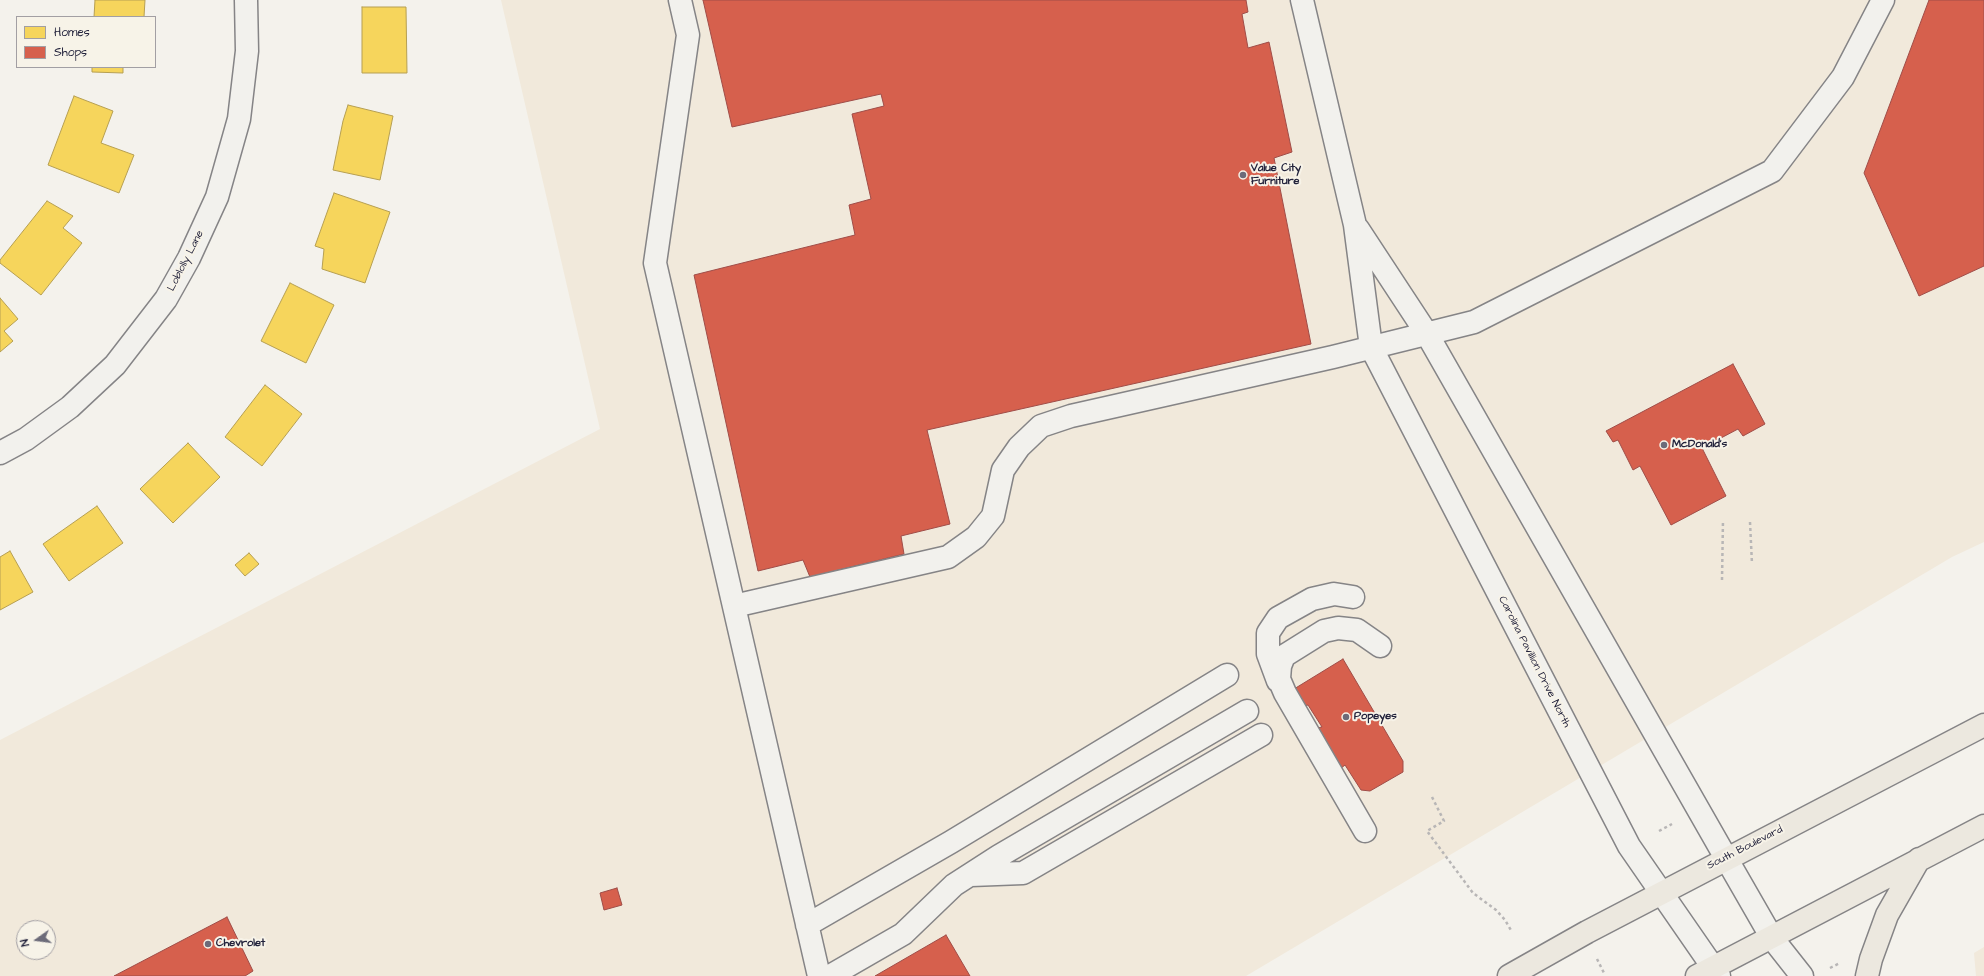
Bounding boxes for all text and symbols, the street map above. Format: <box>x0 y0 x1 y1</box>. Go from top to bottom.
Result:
legend <box>16 16 156 68</box>
text: Homes <box>54 24 90 41</box>
text: Shops <box>54 44 87 61</box>
place label: Value City Furniture <box>1251 162 1301 188</box>
marker: Value City Furniture <box>1238 170 1248 180</box>
street label: Loblolly Lane <box>165 228 207 294</box>
place label: McDonald's <box>1672 438 1727 452</box>
marker: McDonald's <box>1659 440 1669 450</box>
street label: Carolina Pavillion Drive North <box>1495 594 1573 730</box>
place label: Popeyes <box>1354 710 1397 724</box>
marker: Popeyes <box>1341 712 1351 722</box>
street label: South Boulevard <box>1705 823 1785 873</box>
north arrow <box>16 920 56 960</box>
place label: Chevrolet <box>216 937 265 951</box>
text: N <box>17 938 33 948</box>
marker: Chevrolet <box>203 939 213 949</box>

